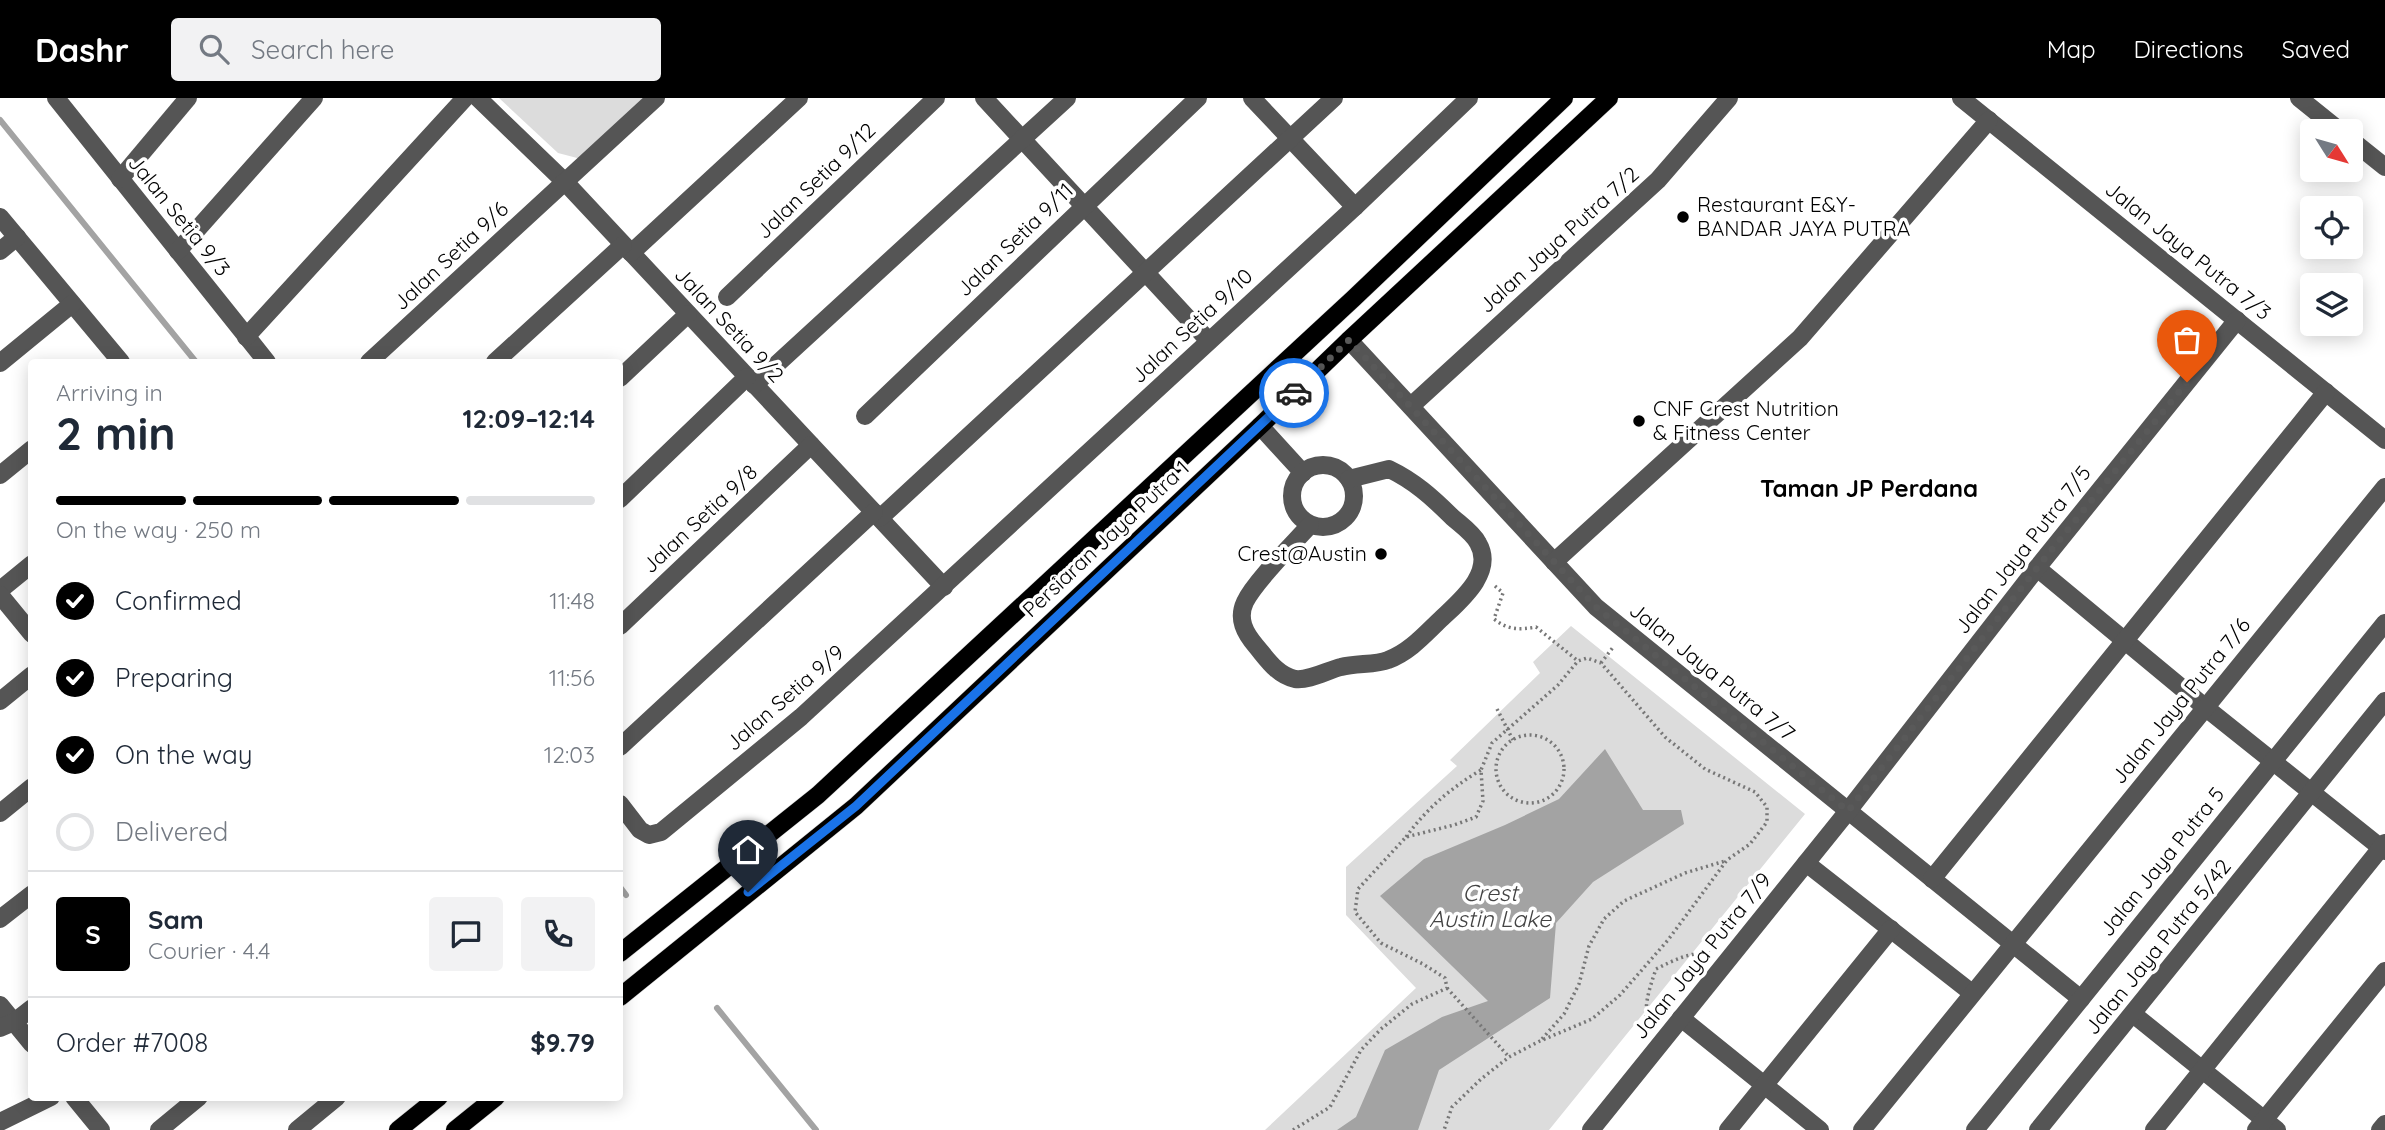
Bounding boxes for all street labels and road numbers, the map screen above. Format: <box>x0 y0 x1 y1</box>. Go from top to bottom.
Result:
street label: Jalan Setia 9/12 <box>750 117 880 244</box>
street label: Jalan Setia 9/3 <box>123 150 236 281</box>
street label: Jalan Jaya Putra 7/2 <box>1473 161 1644 318</box>
street label: Jalan Jaya Putra 7/3 <box>2100 175 2277 325</box>
street label: Jalan Setia 9/11 <box>951 177 1078 301</box>
street label: Jalan Setia 9/6 <box>387 195 513 315</box>
street label: Jalan Setia 9/2 <box>670 261 790 387</box>
street label: Jalan Setia 9/10 <box>1125 262 1258 388</box>
street label: Persiaran Jaya Putra 1 <box>1017 454 1194 622</box>
street label: Jalan Setia 9/8 <box>636 458 762 578</box>
street label: Jalan Jaya Putra 7/5 <box>1948 460 2096 639</box>
street label: Jalan Jaya Putra 7/7 <box>1625 596 1801 746</box>
street label: Jalan Jaya Putra 7/6 <box>2105 612 2255 789</box>
street label: Jalan Setia 9/9 <box>720 639 849 756</box>
street label: Jalan Jaya Putra 5 <box>2093 781 2229 941</box>
street label: Jalan Jaya Putra 5/42 <box>2078 853 2236 1039</box>
street label: Jalan Jaya Putra 7/9 <box>1626 867 1776 1044</box>

